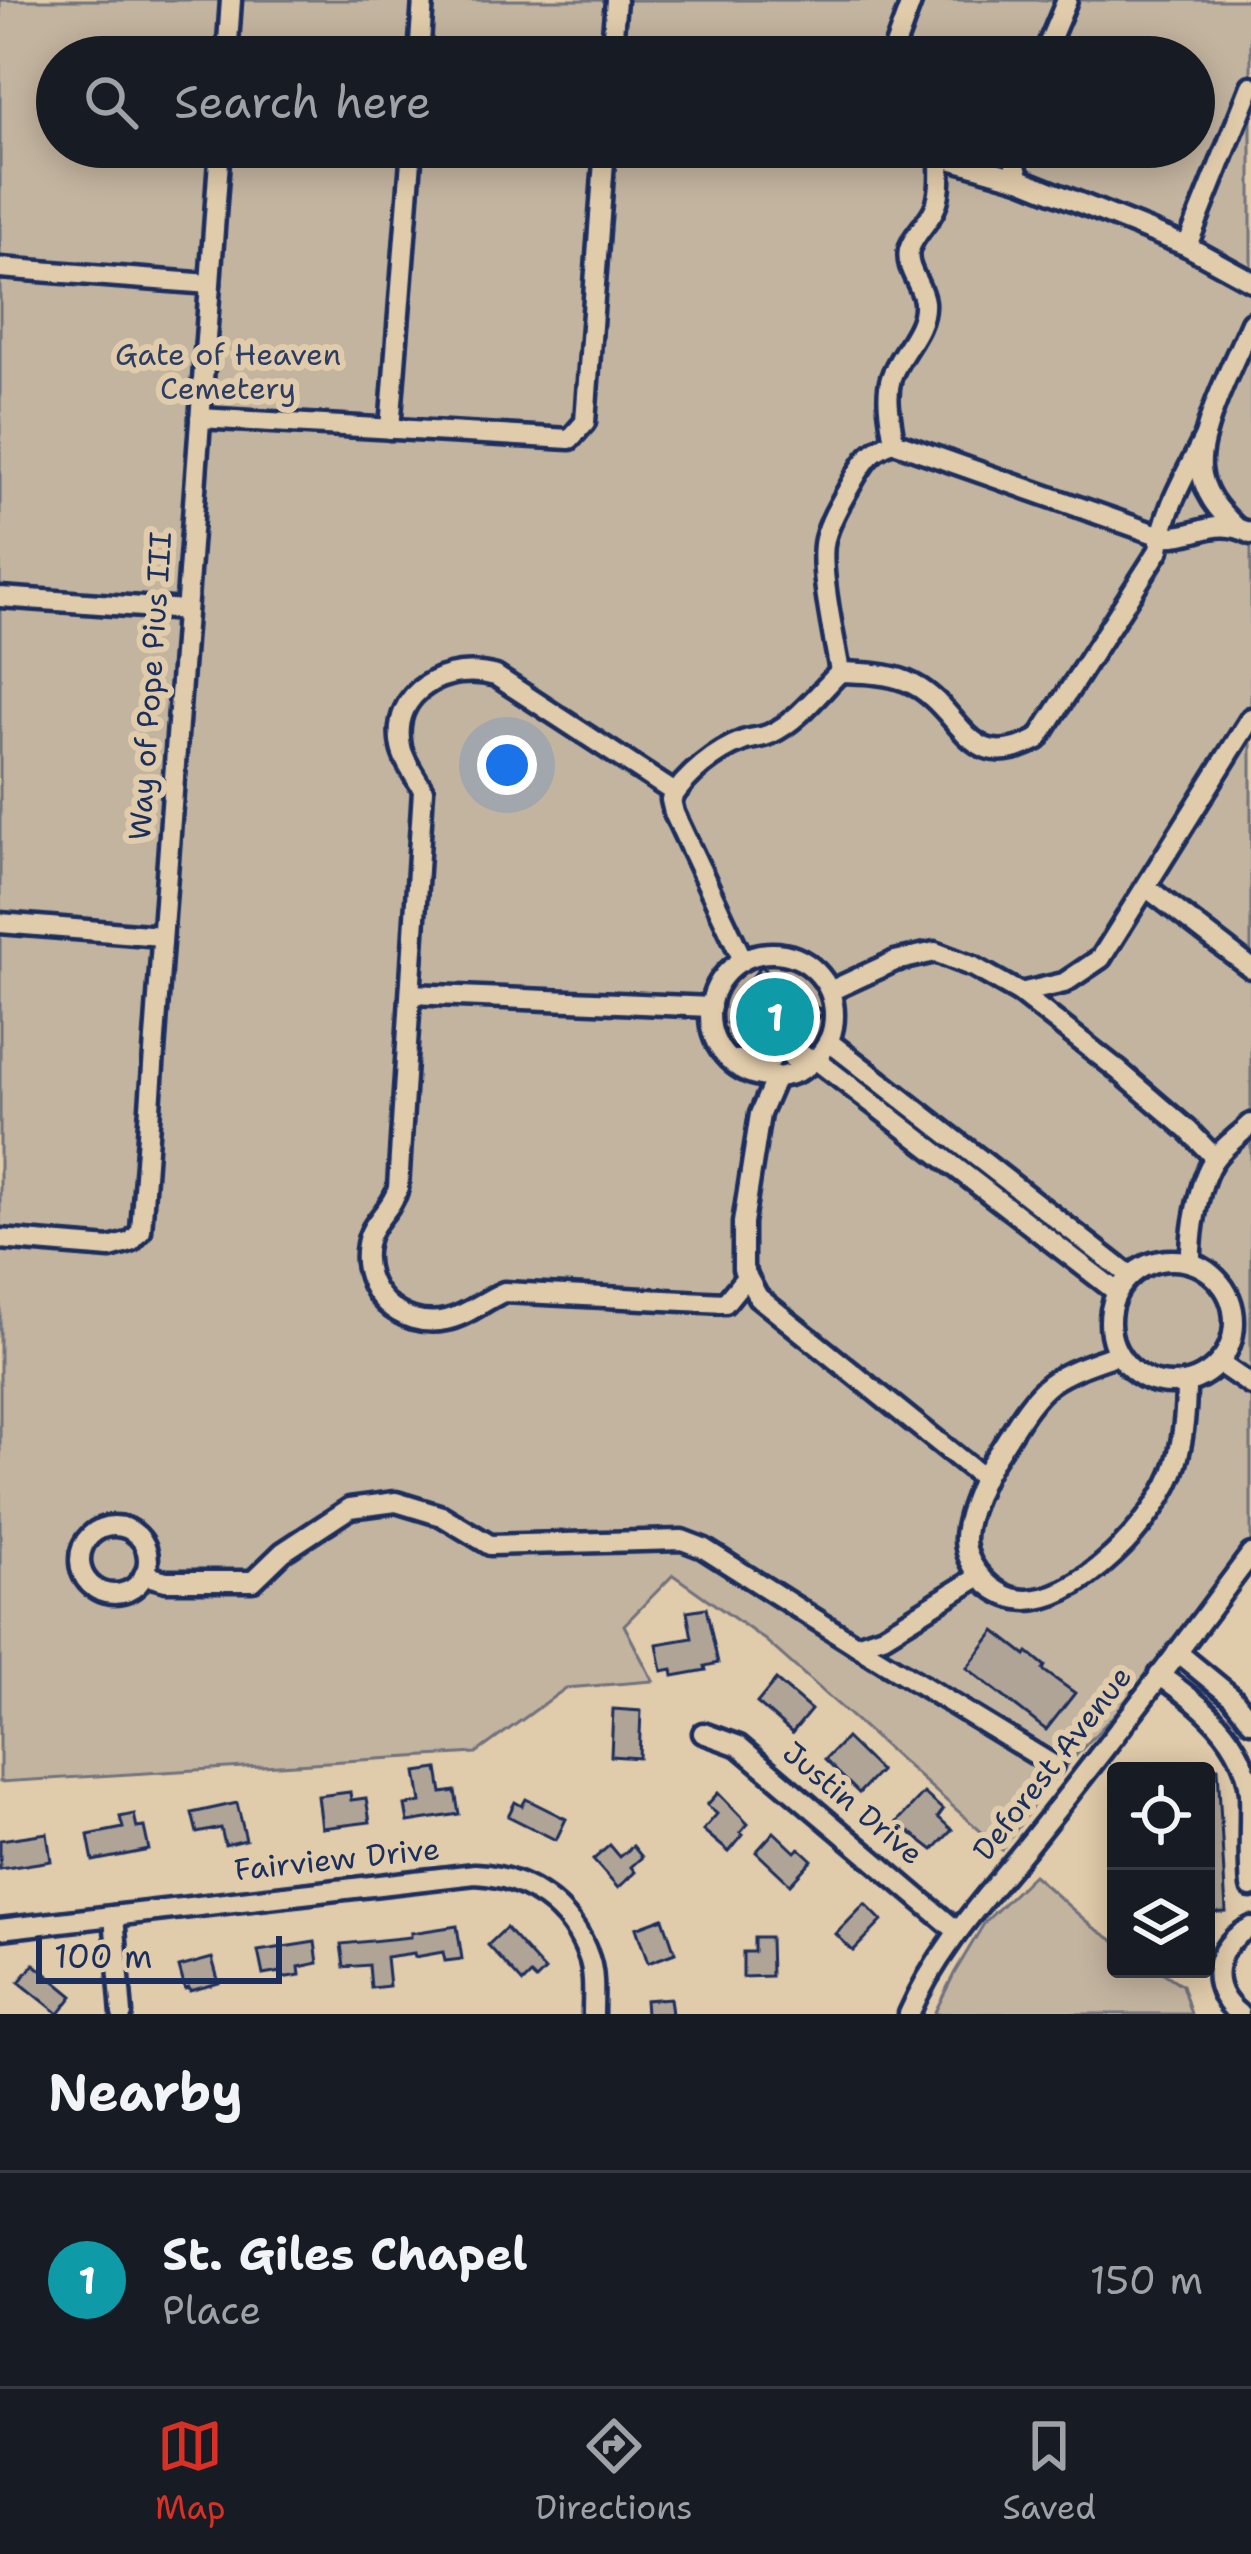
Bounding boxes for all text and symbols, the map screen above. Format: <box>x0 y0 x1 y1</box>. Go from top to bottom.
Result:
search box <box>36 36 1215 168</box>
icon: search <box>78 69 144 135</box>
text: Search here <box>174 72 431 132</box>
park label: Gate of Heaven Cemetery <box>115 334 341 409</box>
street label: Way of Pope Pius III <box>119 530 181 842</box>
your location <box>477 735 537 795</box>
pin: 1 <box>736 972 814 1062</box>
street label: Deforest Avenue <box>963 1657 1141 1869</box>
street label: Justin Drive <box>774 1732 932 1874</box>
map controls <box>1107 1762 1215 1978</box>
button: locate <box>1107 1762 1215 1870</box>
street label: Fairview Drive <box>232 1828 442 1890</box>
button: layers <box>1107 1870 1215 1978</box>
scale bar <box>36 1930 282 1983</box>
text: 100 m <box>54 1934 153 1979</box>
text: Nearby <box>48 2058 243 2126</box>
text: St. Giles Chapel <box>162 2224 528 2284</box>
text: 1 <box>78 2254 96 2306</box>
text: 150 m <box>1090 2254 1203 2306</box>
text: Place <box>162 2284 261 2336</box>
tab: Map <box>155 2413 226 2530</box>
tab: Directions <box>535 2413 693 2530</box>
tab: Saved <box>1002 2413 1096 2530</box>

